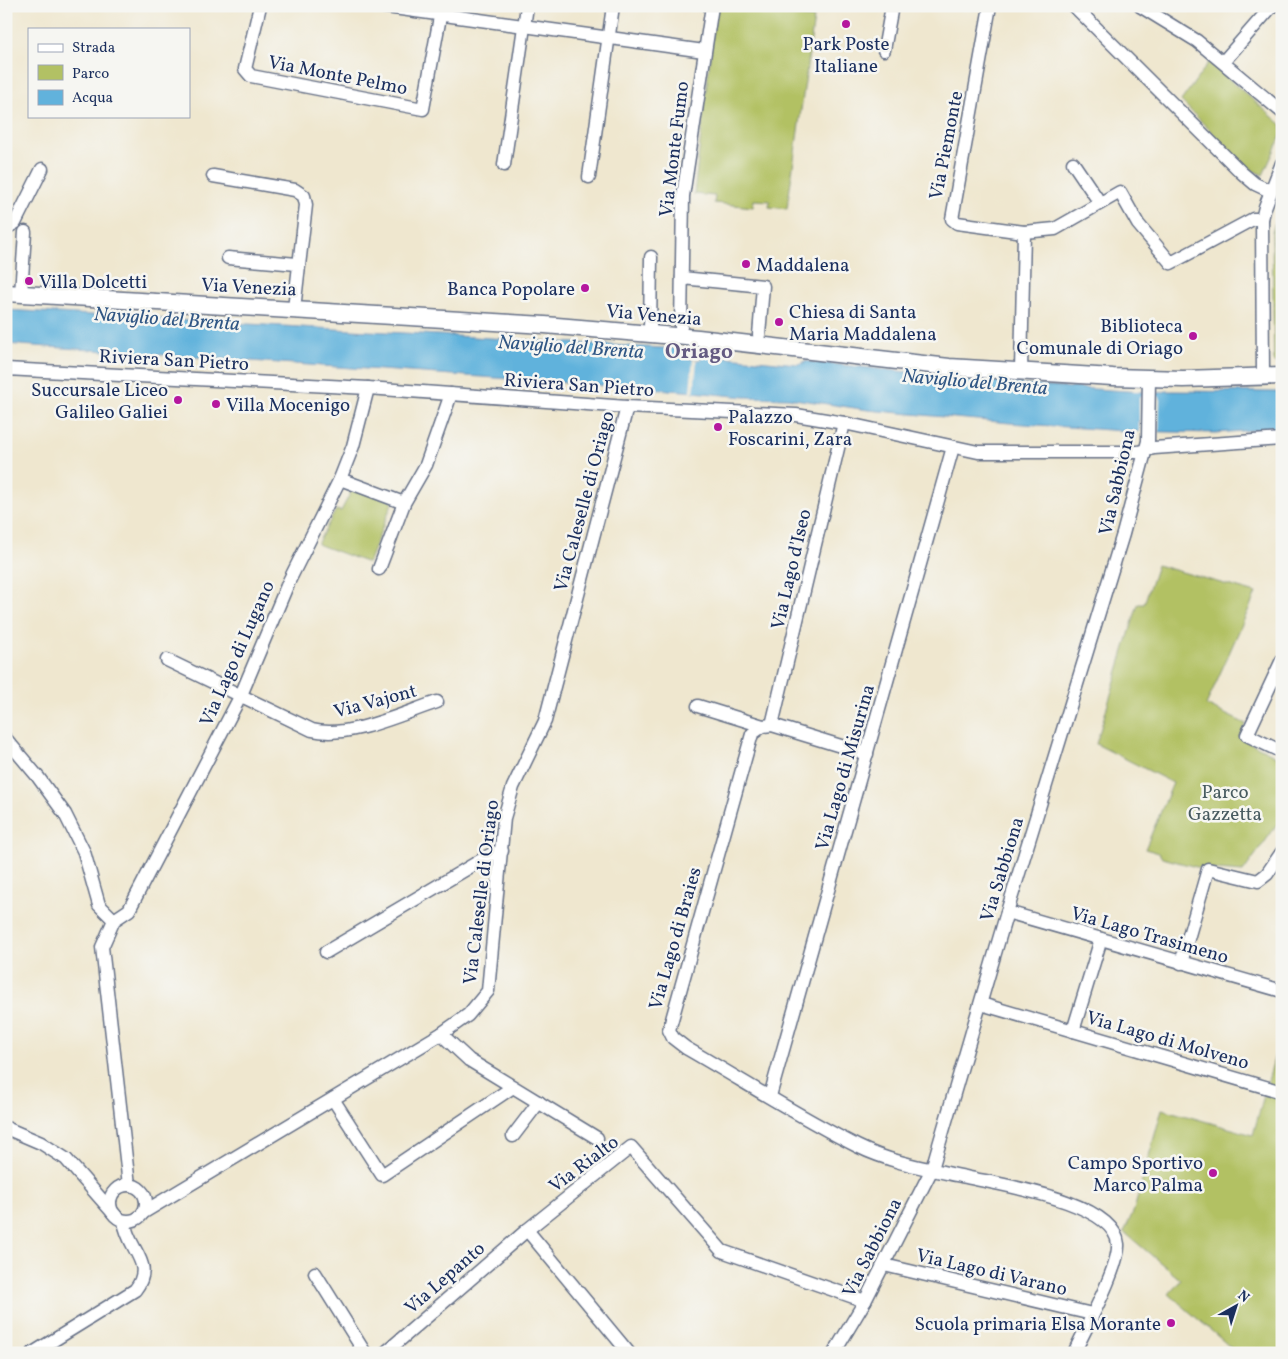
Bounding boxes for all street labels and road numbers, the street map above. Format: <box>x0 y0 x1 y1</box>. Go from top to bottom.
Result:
street label: Via Monte Pelmo <box>266 50 409 102</box>
street label: Via Monte Fumo <box>654 80 696 219</box>
street label: Via Piemonte <box>924 89 970 202</box>
street label: Via Venezia <box>200 273 297 303</box>
street label: Via Venezia <box>605 299 703 333</box>
street label: Riviera San Pietro <box>98 344 250 378</box>
street label: Riviera San Pietro <box>503 368 655 404</box>
street label: Via Caleselle di Oriago <box>548 408 622 595</box>
street label: Via Sabbiona <box>1093 427 1143 538</box>
street label: Via Lago d'Iseo <box>765 507 818 632</box>
street label: Via Lago di Lugano <box>194 577 282 731</box>
street label: Via Vajont <box>331 678 420 725</box>
street label: Via Lago di Misurina <box>810 681 882 854</box>
street label: Via Caleselle di Oriago <box>458 798 506 986</box>
street label: Via Sabbiona <box>975 814 1031 925</box>
street label: Via Lago di Braies <box>643 864 709 1013</box>
street label: Via Lago Trasimeno <box>1067 901 1231 971</box>
street label: Via Lago di Molveno <box>1083 1005 1252 1077</box>
street label: Via Rialto <box>544 1130 625 1200</box>
street label: Via Sabbiona <box>837 1194 909 1302</box>
street label: Via Lepanto <box>399 1236 491 1321</box>
street label: Via Lago di Varano <box>914 1243 1070 1303</box>

